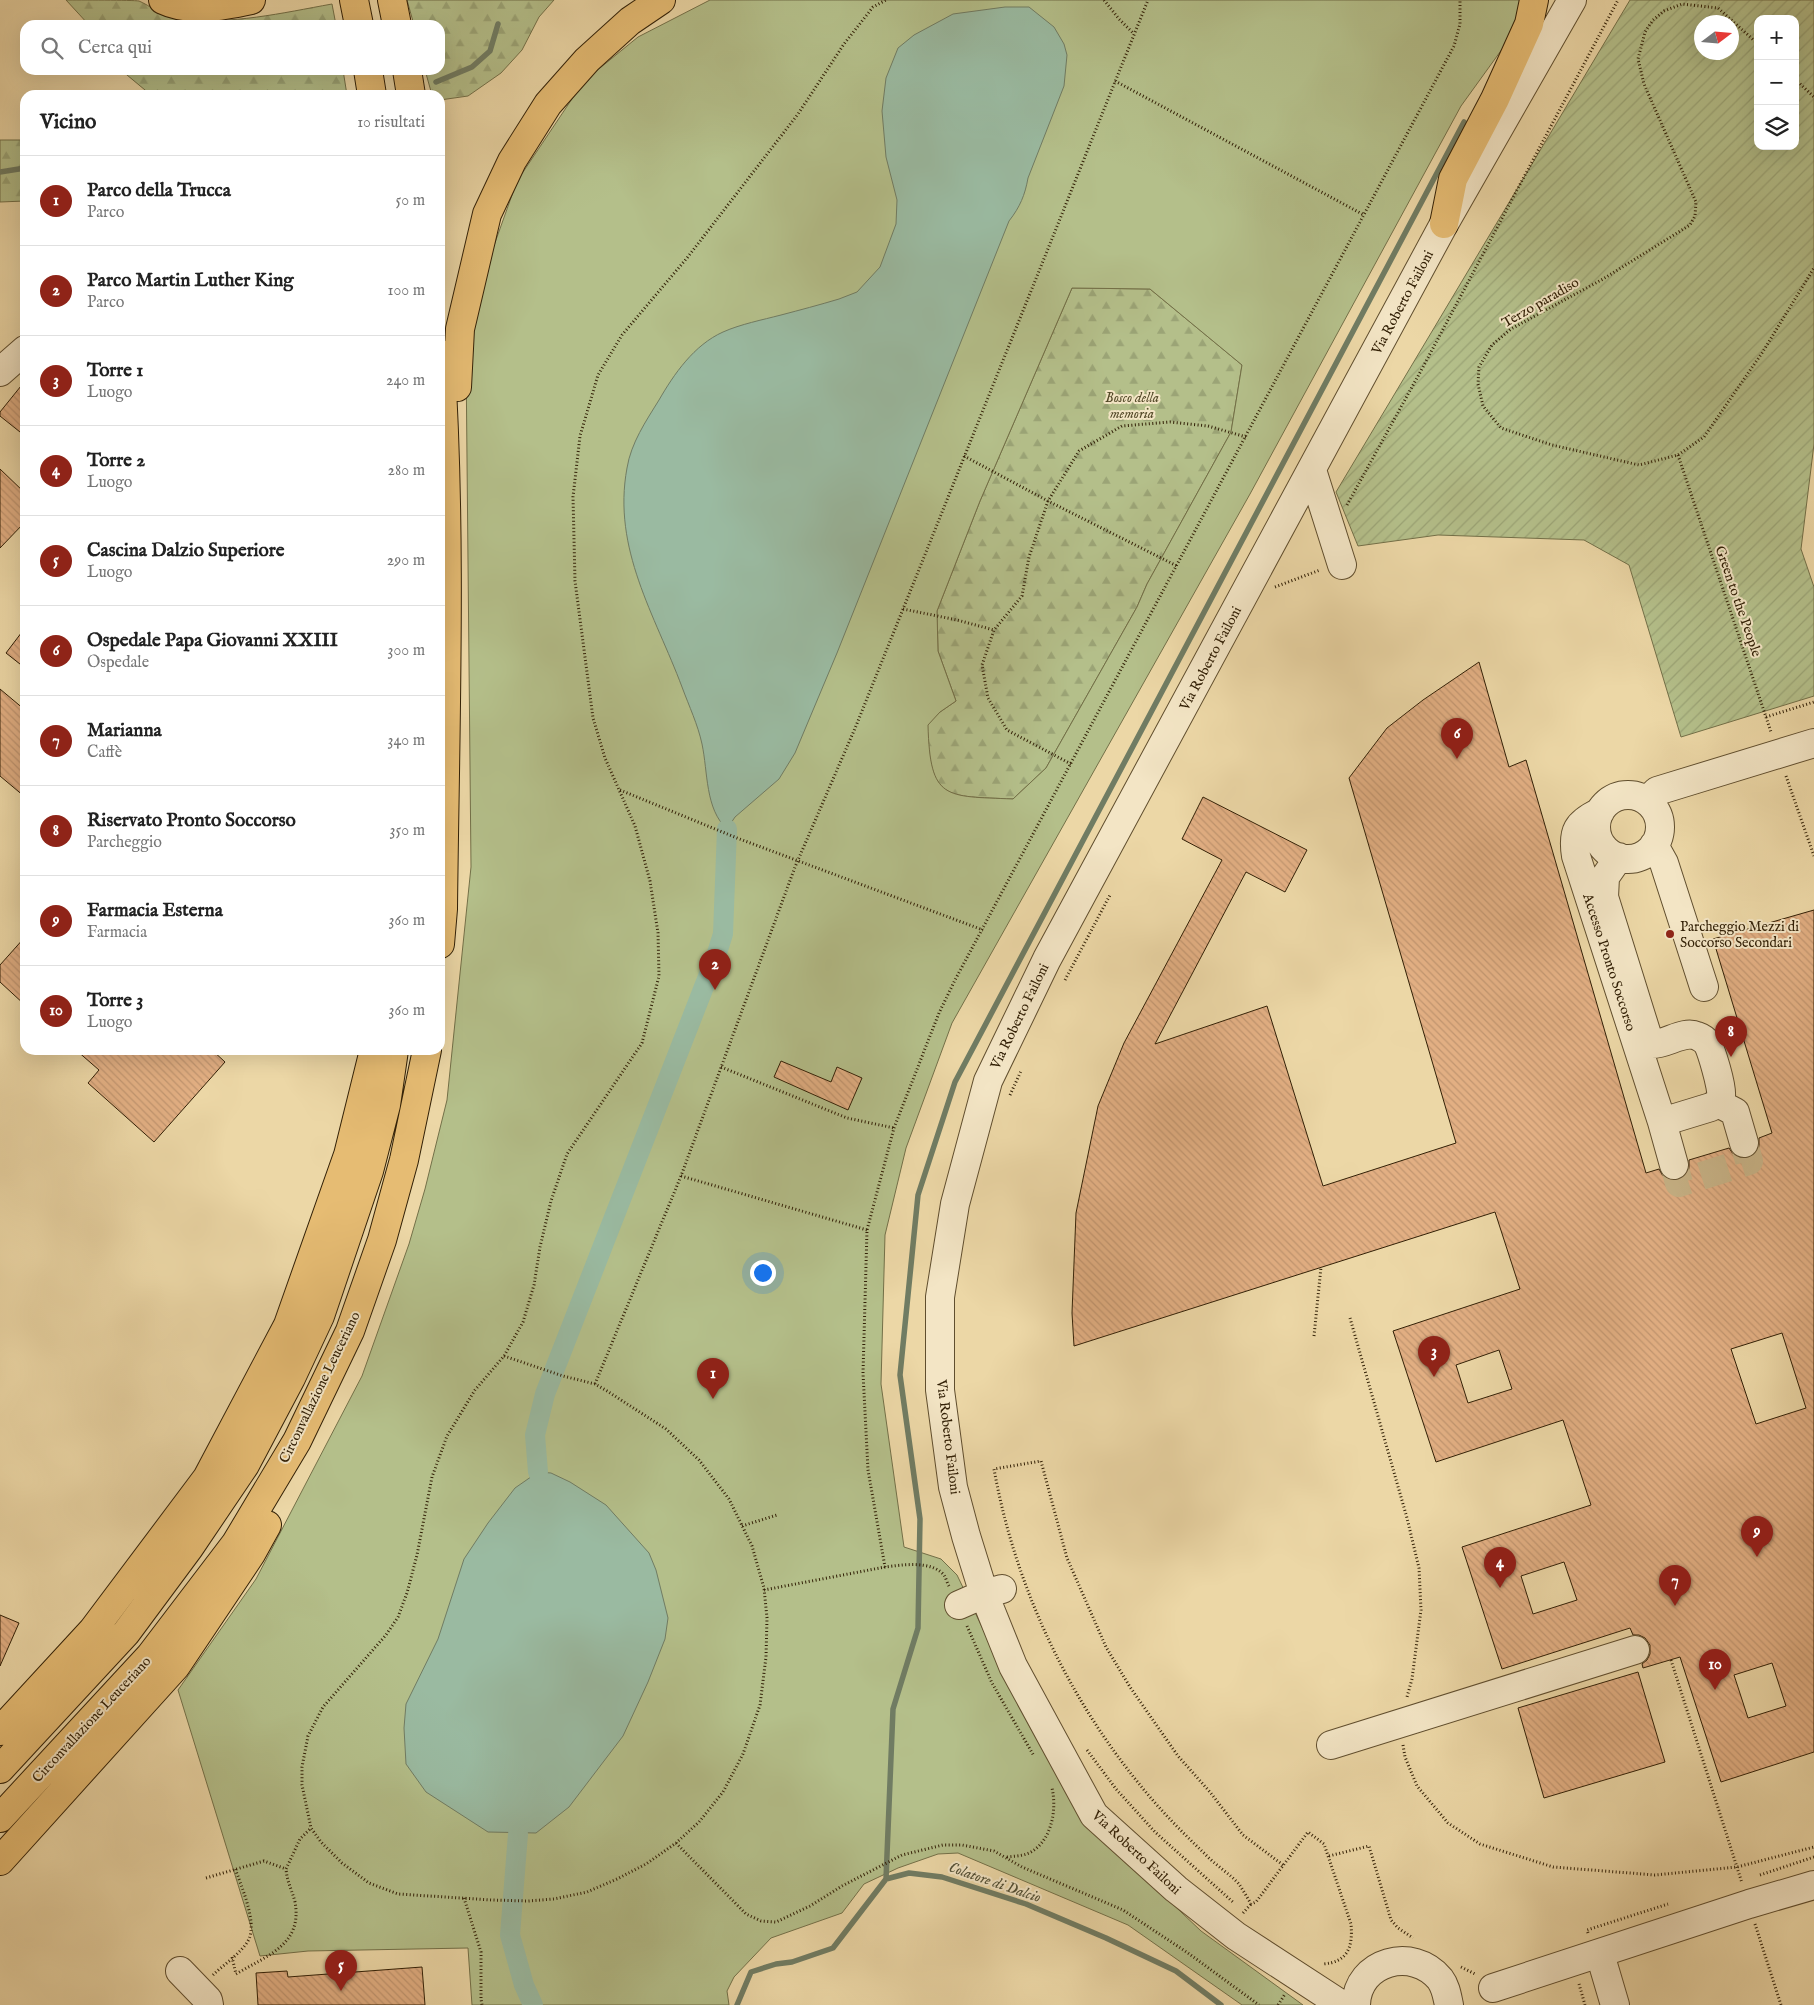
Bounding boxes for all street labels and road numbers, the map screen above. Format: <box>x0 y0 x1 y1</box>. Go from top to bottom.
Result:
street label: Via Roberto Failoni <box>1367 247 1438 359</box>
street label: Terzo paradiso <box>1499 273 1583 332</box>
street label: Green to the People <box>1711 543 1766 660</box>
street label: Via Roberto Failoni <box>1175 603 1246 715</box>
street label: Accesso Pronto Soccorso <box>1578 890 1640 1034</box>
street label: Via Roberto Failoni <box>986 960 1053 1073</box>
street label: Circonvallazione Leuceriano <box>275 1308 365 1466</box>
street label: Via Roberto Failoni <box>932 1378 964 1496</box>
street label: Circonvallazione Leuceriano <box>28 1652 155 1787</box>
street label: Via Roberto Failoni <box>1087 1806 1185 1899</box>

